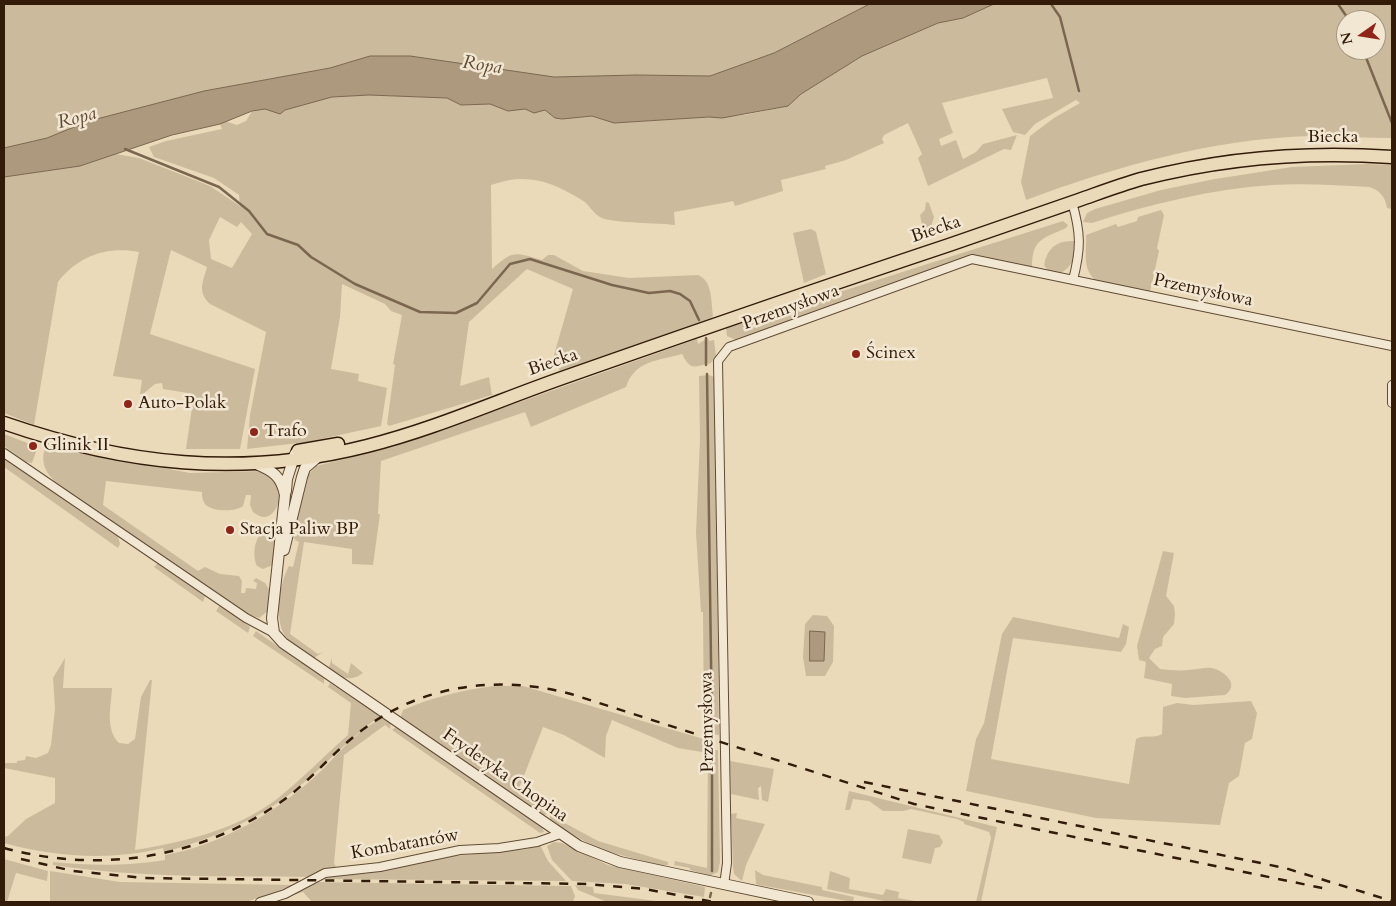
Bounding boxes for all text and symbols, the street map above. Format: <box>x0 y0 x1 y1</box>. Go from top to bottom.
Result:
north arrow <box>1336 10 1386 60</box>
text: N <box>1336 30 1357 46</box>
water label: Ropa <box>461 52 503 80</box>
water label: Ropa <box>55 103 99 135</box>
street label: Biecka <box>1307 127 1359 149</box>
street label: Biecka <box>908 211 964 249</box>
street label: Przemysłowa <box>1151 270 1255 312</box>
street label: Przemysłowa <box>740 281 842 335</box>
place label: Ścinex <box>866 343 916 365</box>
street label: Biecka <box>525 344 581 382</box>
marker: Ścinex <box>850 348 862 360</box>
place label: Auto-Polak <box>138 393 226 415</box>
marker: Auto-Polak <box>122 398 134 410</box>
place label: Trafo <box>264 421 307 443</box>
marker: Trafo <box>248 426 260 438</box>
place label: Glinik II <box>43 435 109 457</box>
marker: Glinik II <box>27 440 39 452</box>
place label: Stacja Paliw BP <box>240 519 359 541</box>
marker: Stacja Paliw BP <box>224 524 236 536</box>
street label: Przemysłowa <box>696 671 720 773</box>
street label: Fryderyka Chopina <box>438 725 572 827</box>
street label: Kombatantów <box>349 825 461 865</box>

